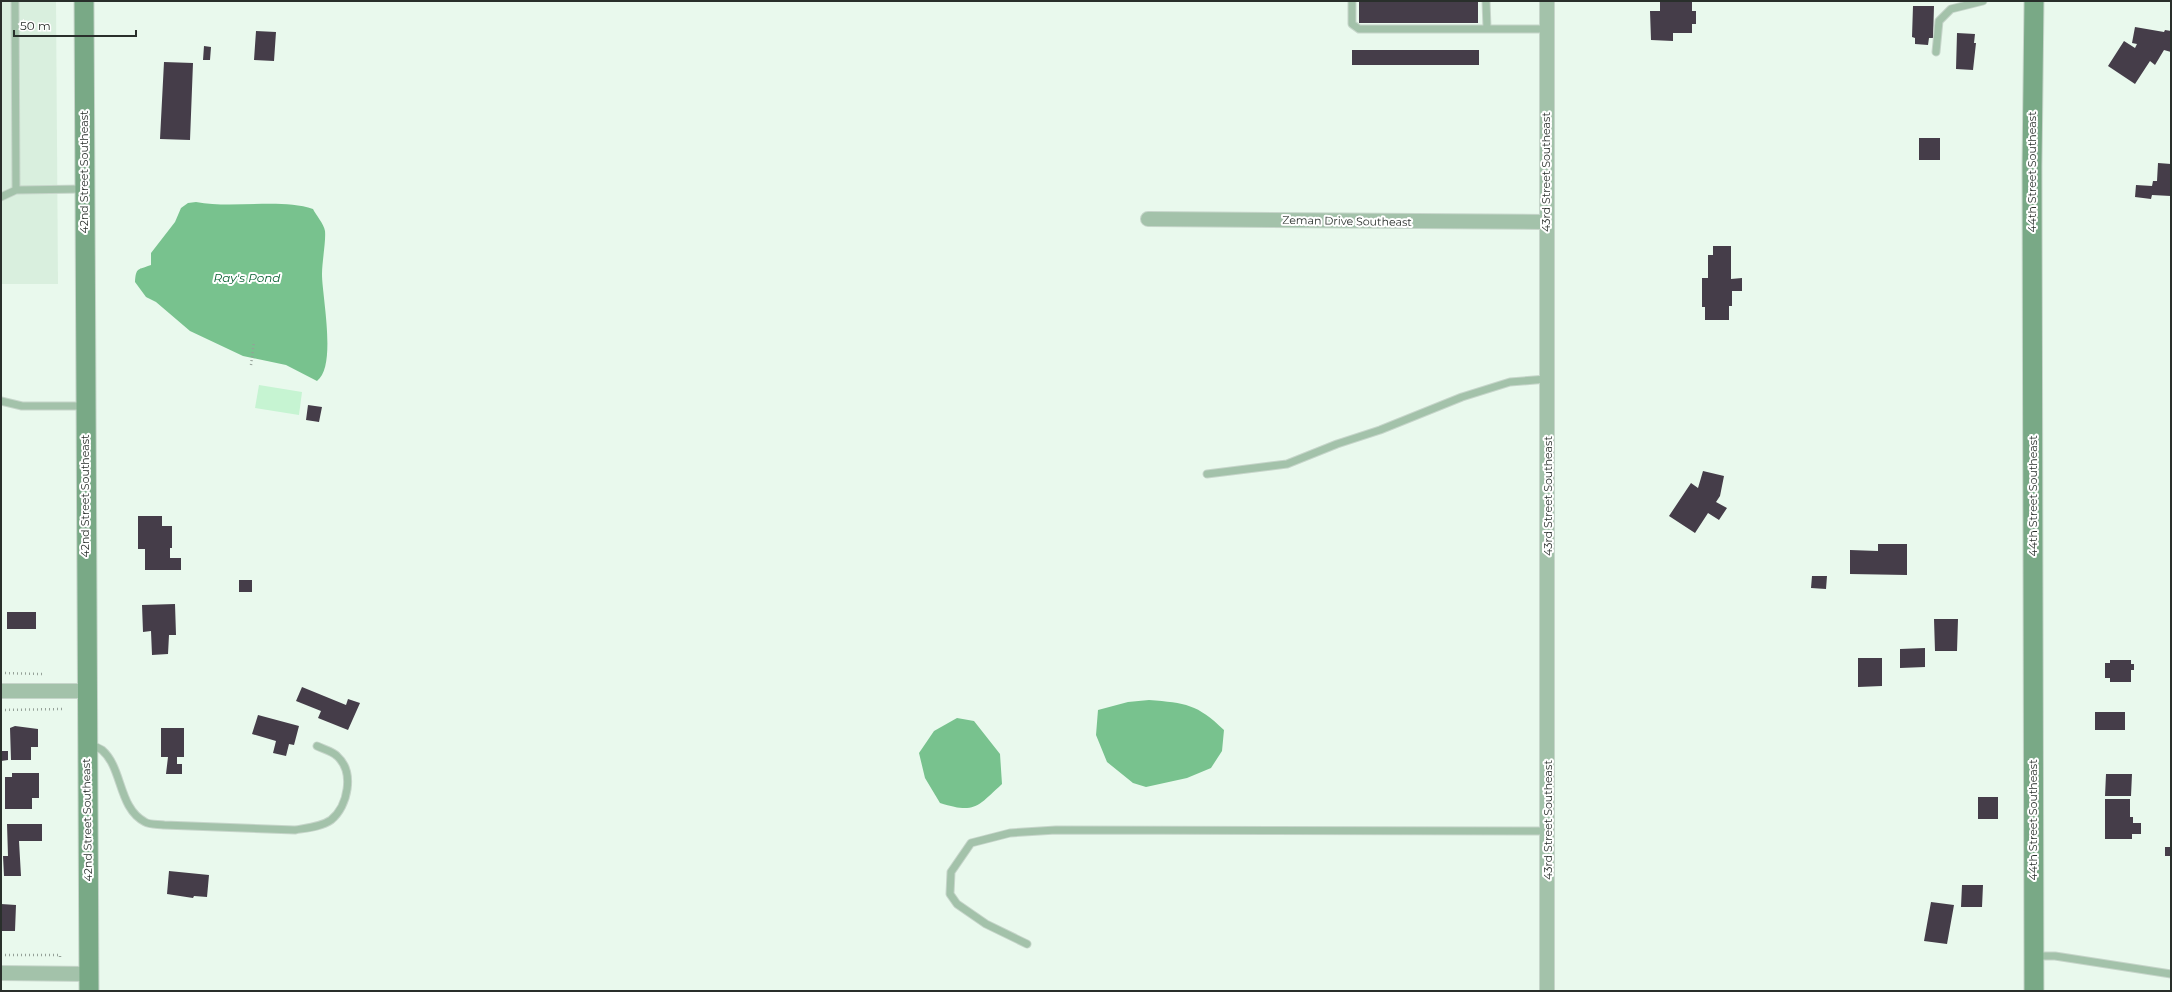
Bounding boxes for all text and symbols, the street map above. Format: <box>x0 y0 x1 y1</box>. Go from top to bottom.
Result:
scale bar <box>14 12 136 38</box>
text: 50 m <box>20 18 51 33</box>
street label: 42nd Street Southeast <box>77 110 91 234</box>
street label: 44th Street Southeast <box>2025 111 2039 233</box>
street label: 43rd Street Southeast <box>1539 112 1553 232</box>
street label: Zeman Drive Southeast <box>1282 213 1412 229</box>
water label: Ray's Pond <box>214 270 281 285</box>
street label: 42nd Street Southeast <box>78 434 92 558</box>
street label: 44th Street Southeast <box>2026 435 2040 557</box>
street label: 43rd Street Southeast <box>1541 436 1555 556</box>
street label: 42nd Street Southeast <box>79 758 95 882</box>
street label: 44th Street Southeast <box>2026 759 2040 881</box>
street label: 43rd Street Southeast <box>1541 760 1555 880</box>

